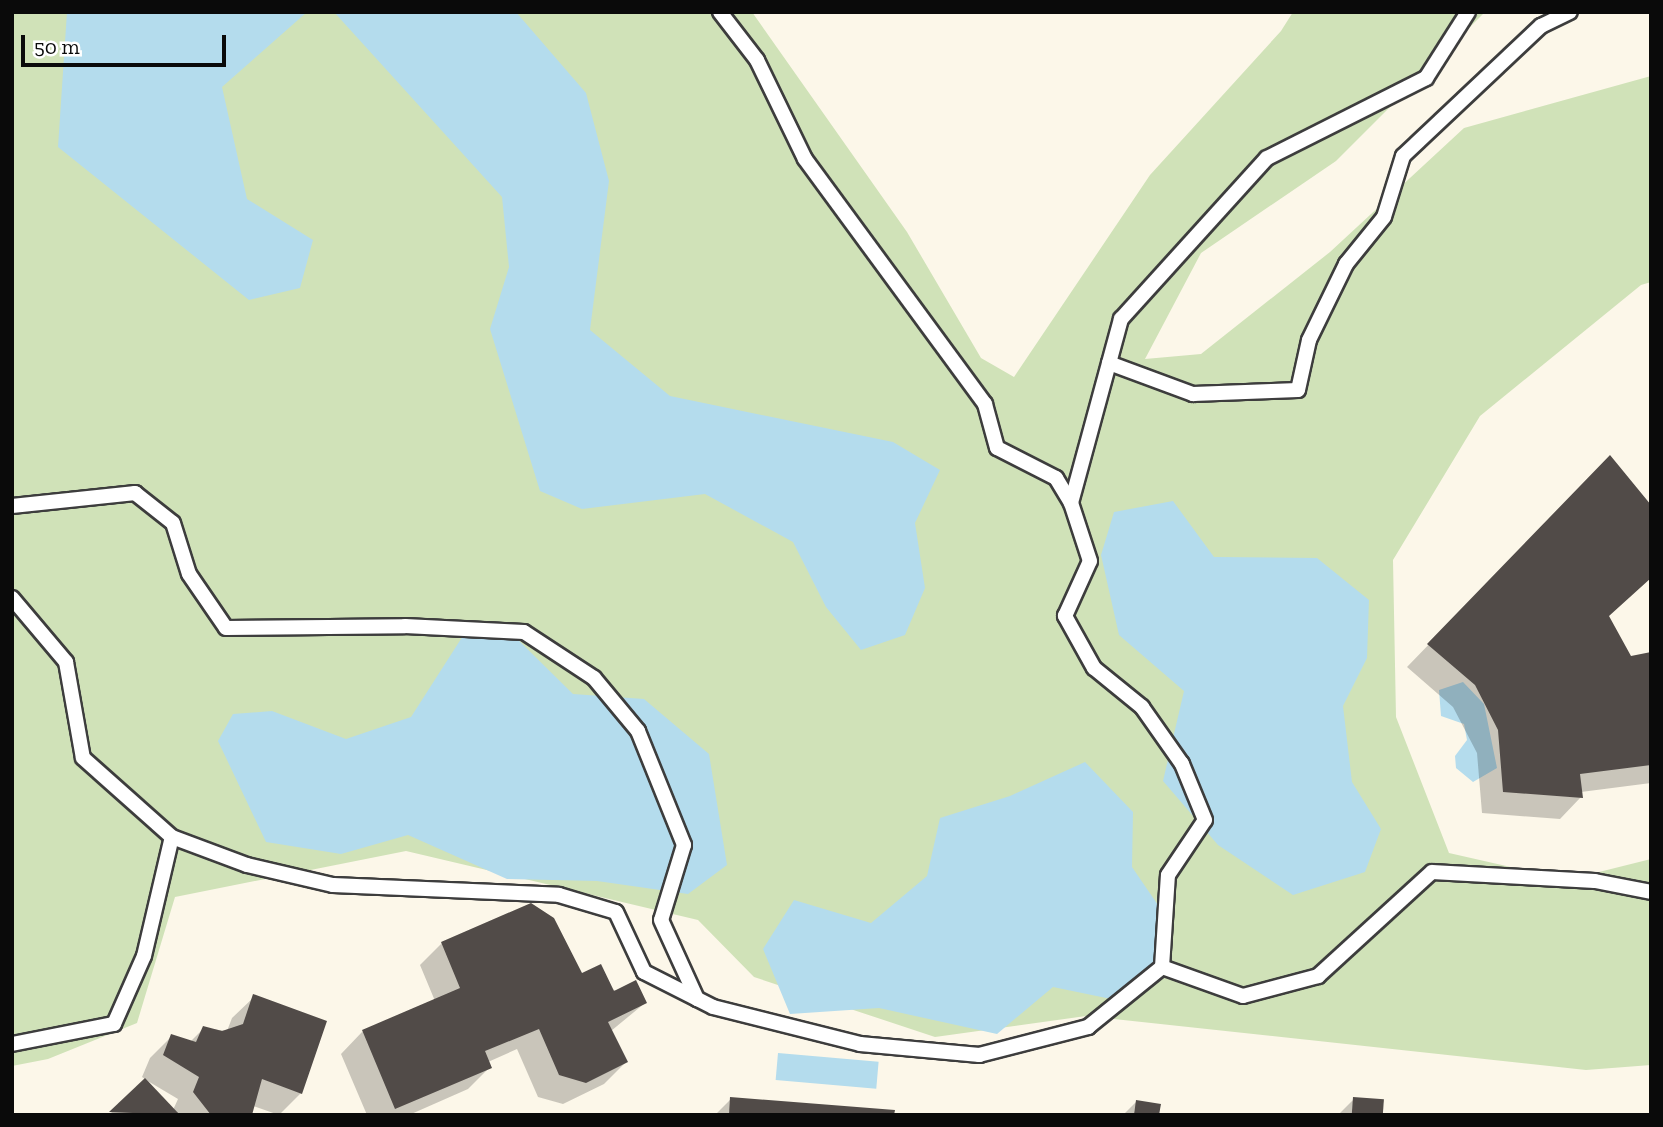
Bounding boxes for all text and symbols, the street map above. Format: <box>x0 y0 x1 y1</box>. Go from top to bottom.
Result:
scale bar <box>24 21 229 65</box>
text: 50 m <box>34 34 80 59</box>

